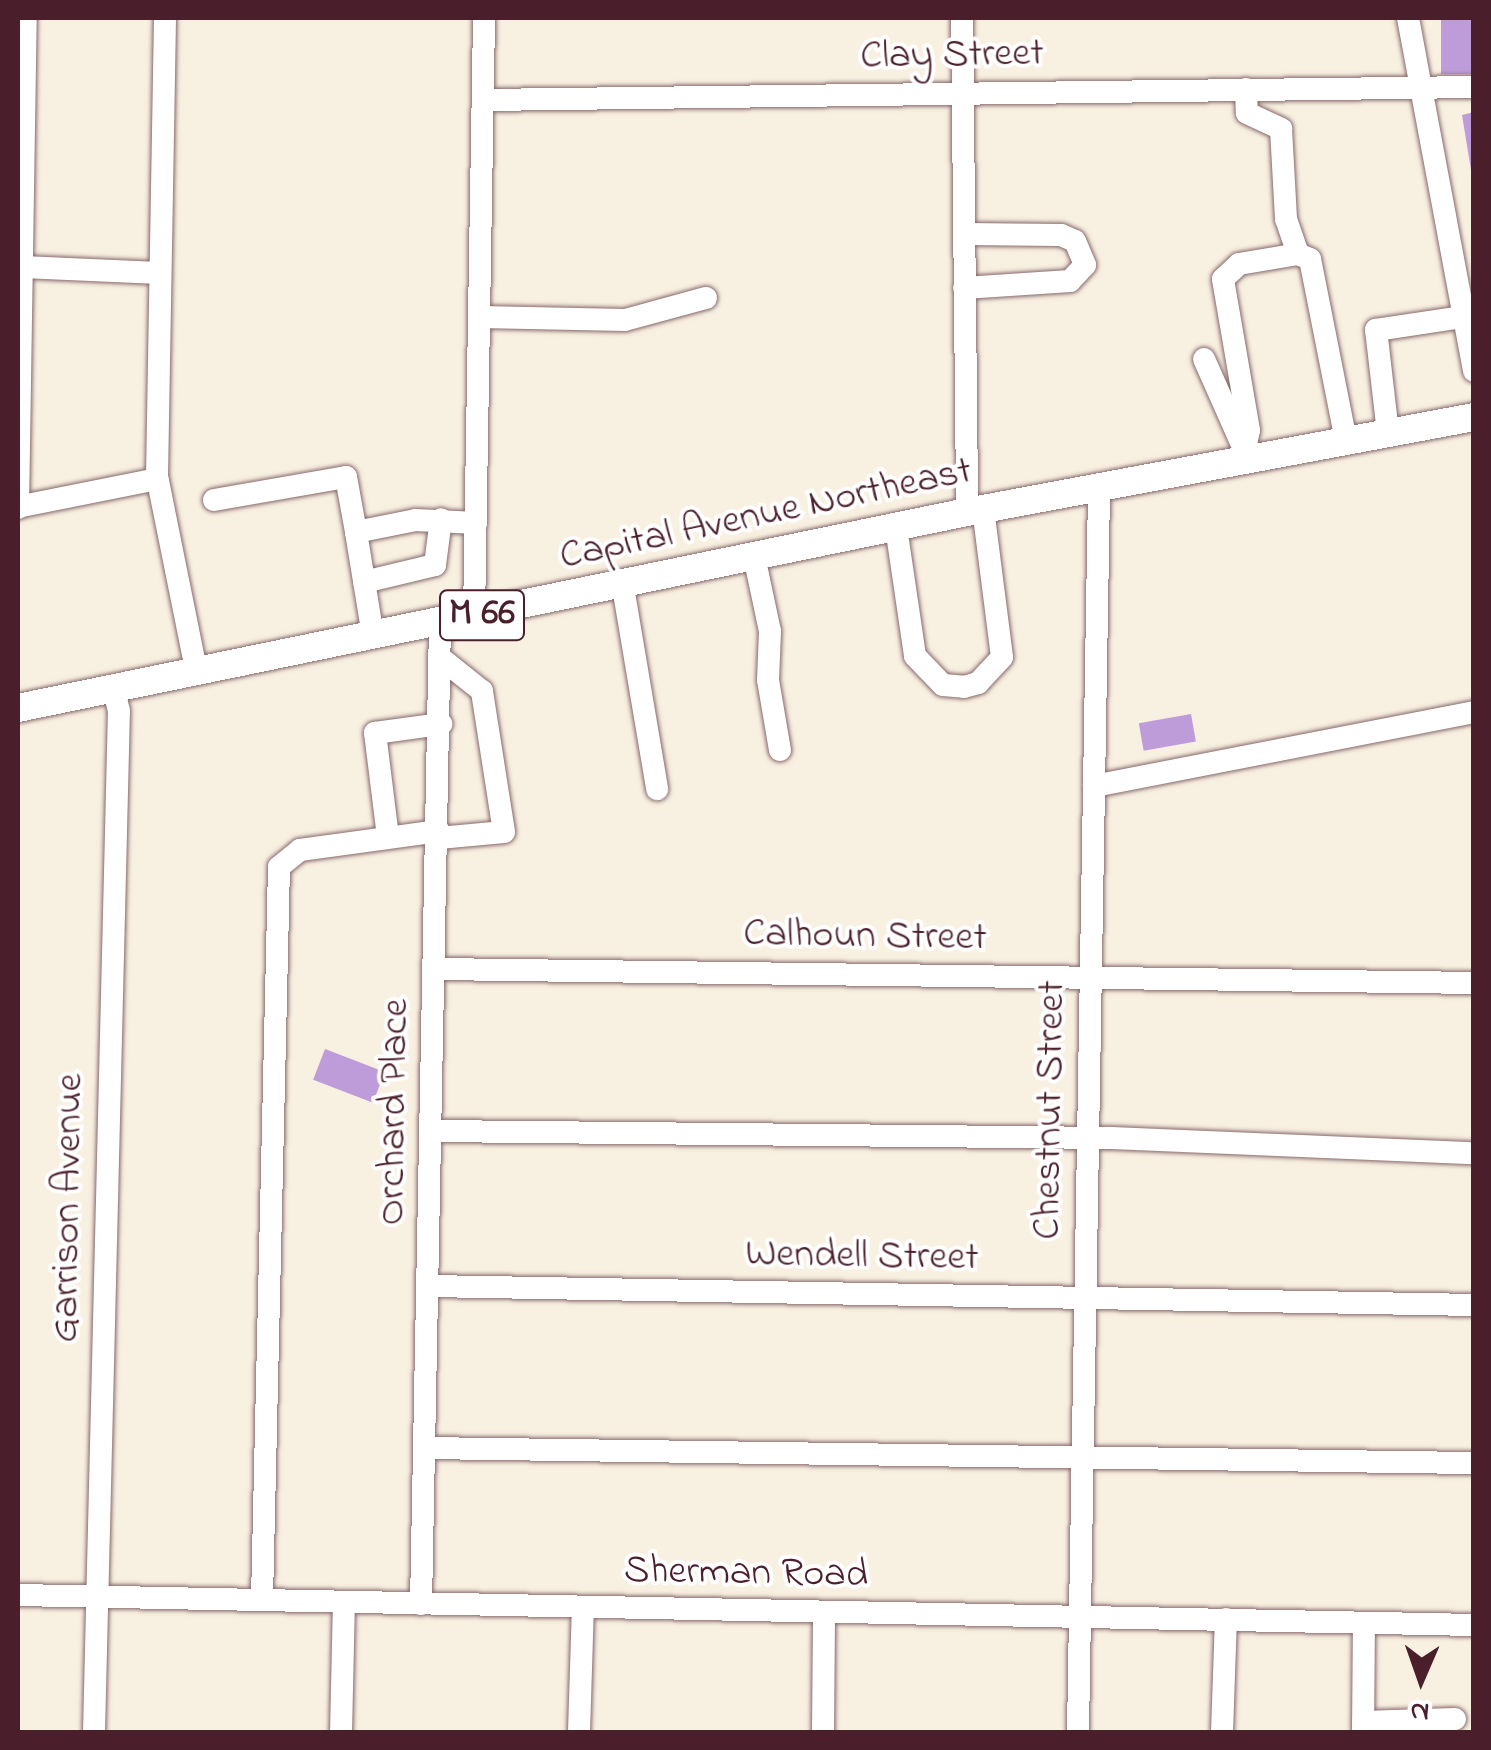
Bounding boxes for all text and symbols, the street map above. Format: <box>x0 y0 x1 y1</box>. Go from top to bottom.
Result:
street label: Clay Street <box>860 30 1044 82</box>
street label: Capital Avenue Northeast <box>556 448 976 582</box>
road number: M 66 <box>437 582 527 648</box>
street label: Calhoun Street <box>743 911 987 963</box>
street label: Chestnut Street <box>1025 980 1077 1240</box>
street label: Orchard Place <box>369 998 421 1226</box>
street label: Garrison Avenue <box>43 1073 95 1343</box>
street label: Wendell Street <box>745 1231 979 1283</box>
street label: Sherman Road <box>623 1548 869 1600</box>
north arrow <box>1371 1630 1471 1730</box>
text: N <box>1410 1690 1430 1731</box>

